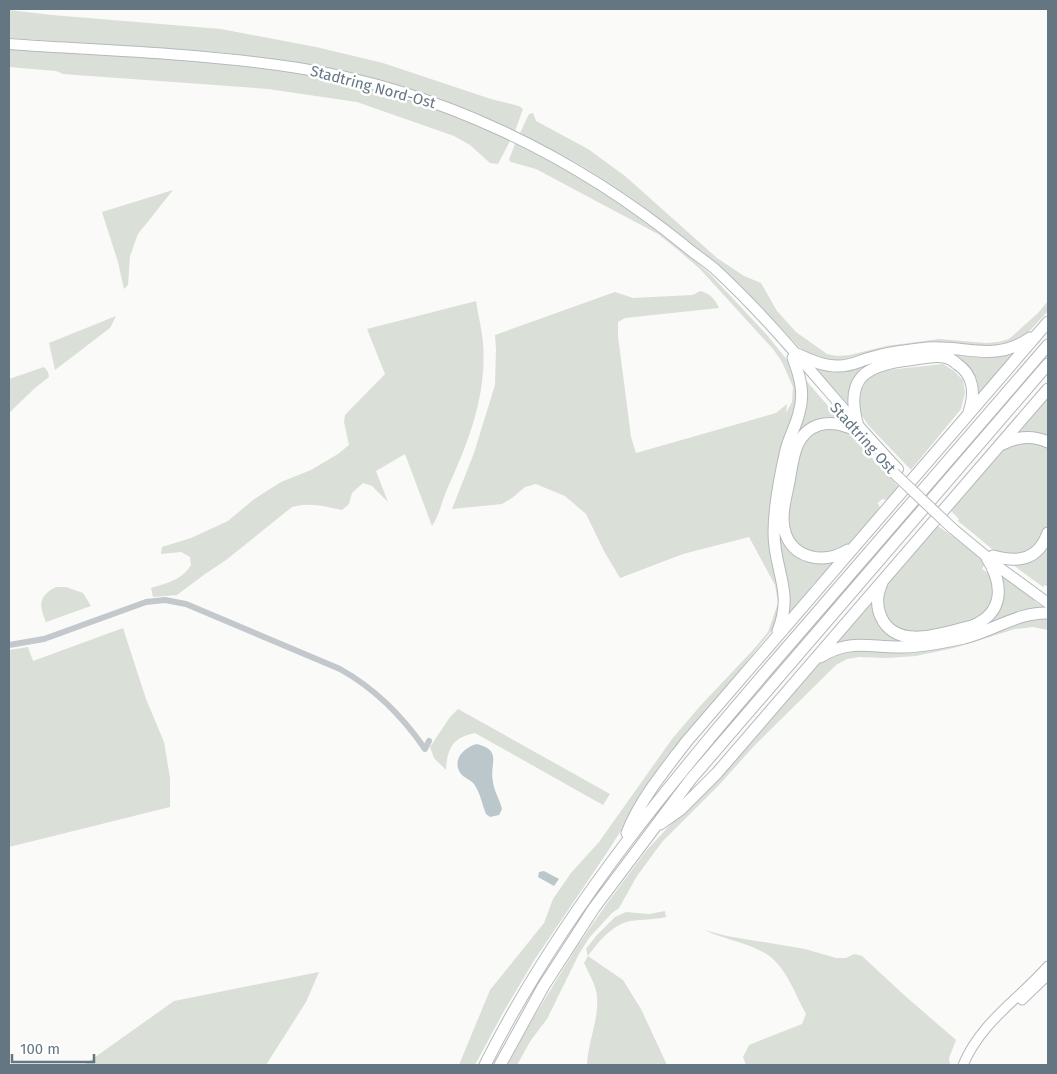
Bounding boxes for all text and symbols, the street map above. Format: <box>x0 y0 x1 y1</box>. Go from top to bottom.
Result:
street label: Stadtring Nord-Ost <box>308 62 438 113</box>
street label: Stadtring Ost <box>826 399 900 478</box>
scale bar <box>12 1032 95 1064</box>
text: 100 m <box>20 1040 60 1058</box>

